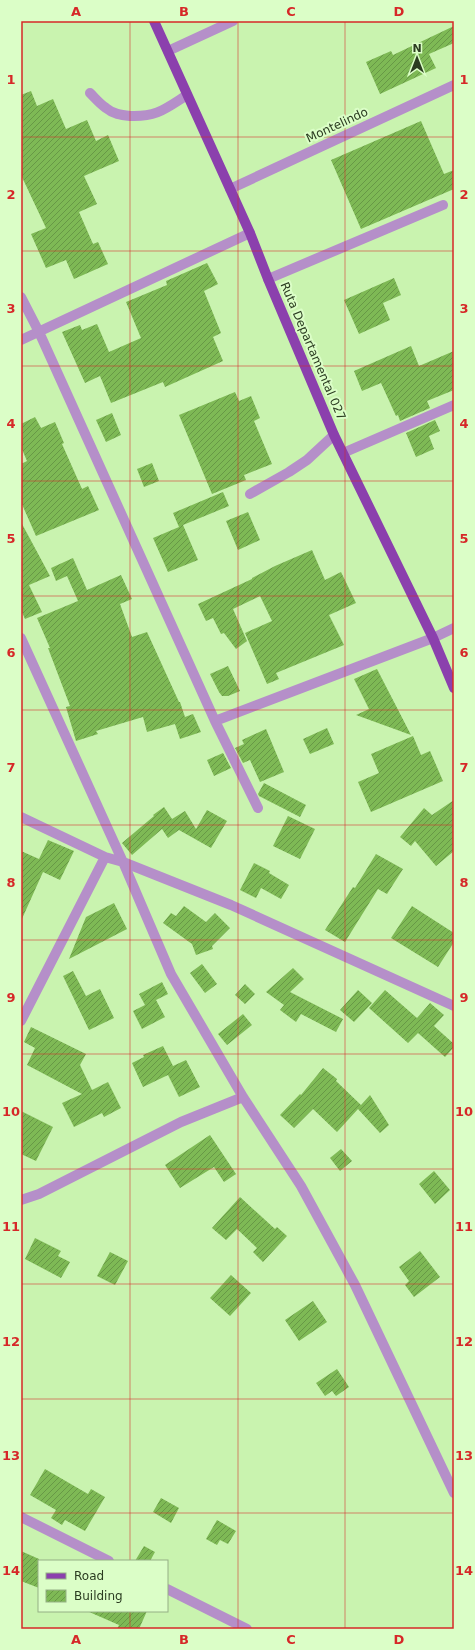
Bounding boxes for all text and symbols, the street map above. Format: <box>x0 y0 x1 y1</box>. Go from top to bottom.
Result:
text: A <box>71 4 81 19</box>
text: B <box>179 4 189 19</box>
text: C <box>286 4 296 19</box>
text: D <box>394 4 405 19</box>
north arrow <box>397 38 437 78</box>
text: N <box>412 42 422 55</box>
text: 1 <box>6 72 16 87</box>
text: 1 <box>459 72 469 87</box>
street label: Montelindo <box>304 105 370 145</box>
text: 2 <box>6 187 16 202</box>
text: 2 <box>459 187 469 202</box>
street label: Ruta Departamental 027 <box>278 280 348 422</box>
text: 3 <box>6 301 16 316</box>
text: 3 <box>459 301 469 316</box>
text: 4 <box>6 416 16 431</box>
text: 4 <box>459 416 469 431</box>
text: 5 <box>6 531 16 546</box>
text: 5 <box>459 531 469 546</box>
text: 6 <box>6 645 16 660</box>
text: 6 <box>459 645 469 660</box>
text: 7 <box>6 760 16 775</box>
text: 7 <box>459 760 469 775</box>
text: 8 <box>6 875 16 890</box>
text: 8 <box>459 875 469 890</box>
text: 9 <box>6 990 16 1005</box>
text: 9 <box>459 990 469 1005</box>
text: 10 <box>2 1104 20 1119</box>
text: 10 <box>455 1104 473 1119</box>
text: 11 <box>2 1219 20 1234</box>
text: 11 <box>455 1219 473 1234</box>
text: 12 <box>2 1334 20 1349</box>
text: 12 <box>455 1334 473 1349</box>
text: 13 <box>2 1448 20 1463</box>
text: 13 <box>455 1448 473 1463</box>
legend <box>38 1560 168 1612</box>
text: 14 <box>2 1563 20 1578</box>
text: 14 <box>455 1563 473 1578</box>
text: Road <box>74 1569 104 1583</box>
text: Building <box>74 1589 123 1603</box>
text: A <box>71 1632 81 1647</box>
text: B <box>179 1632 189 1647</box>
text: C <box>286 1632 296 1647</box>
text: D <box>394 1632 405 1647</box>

